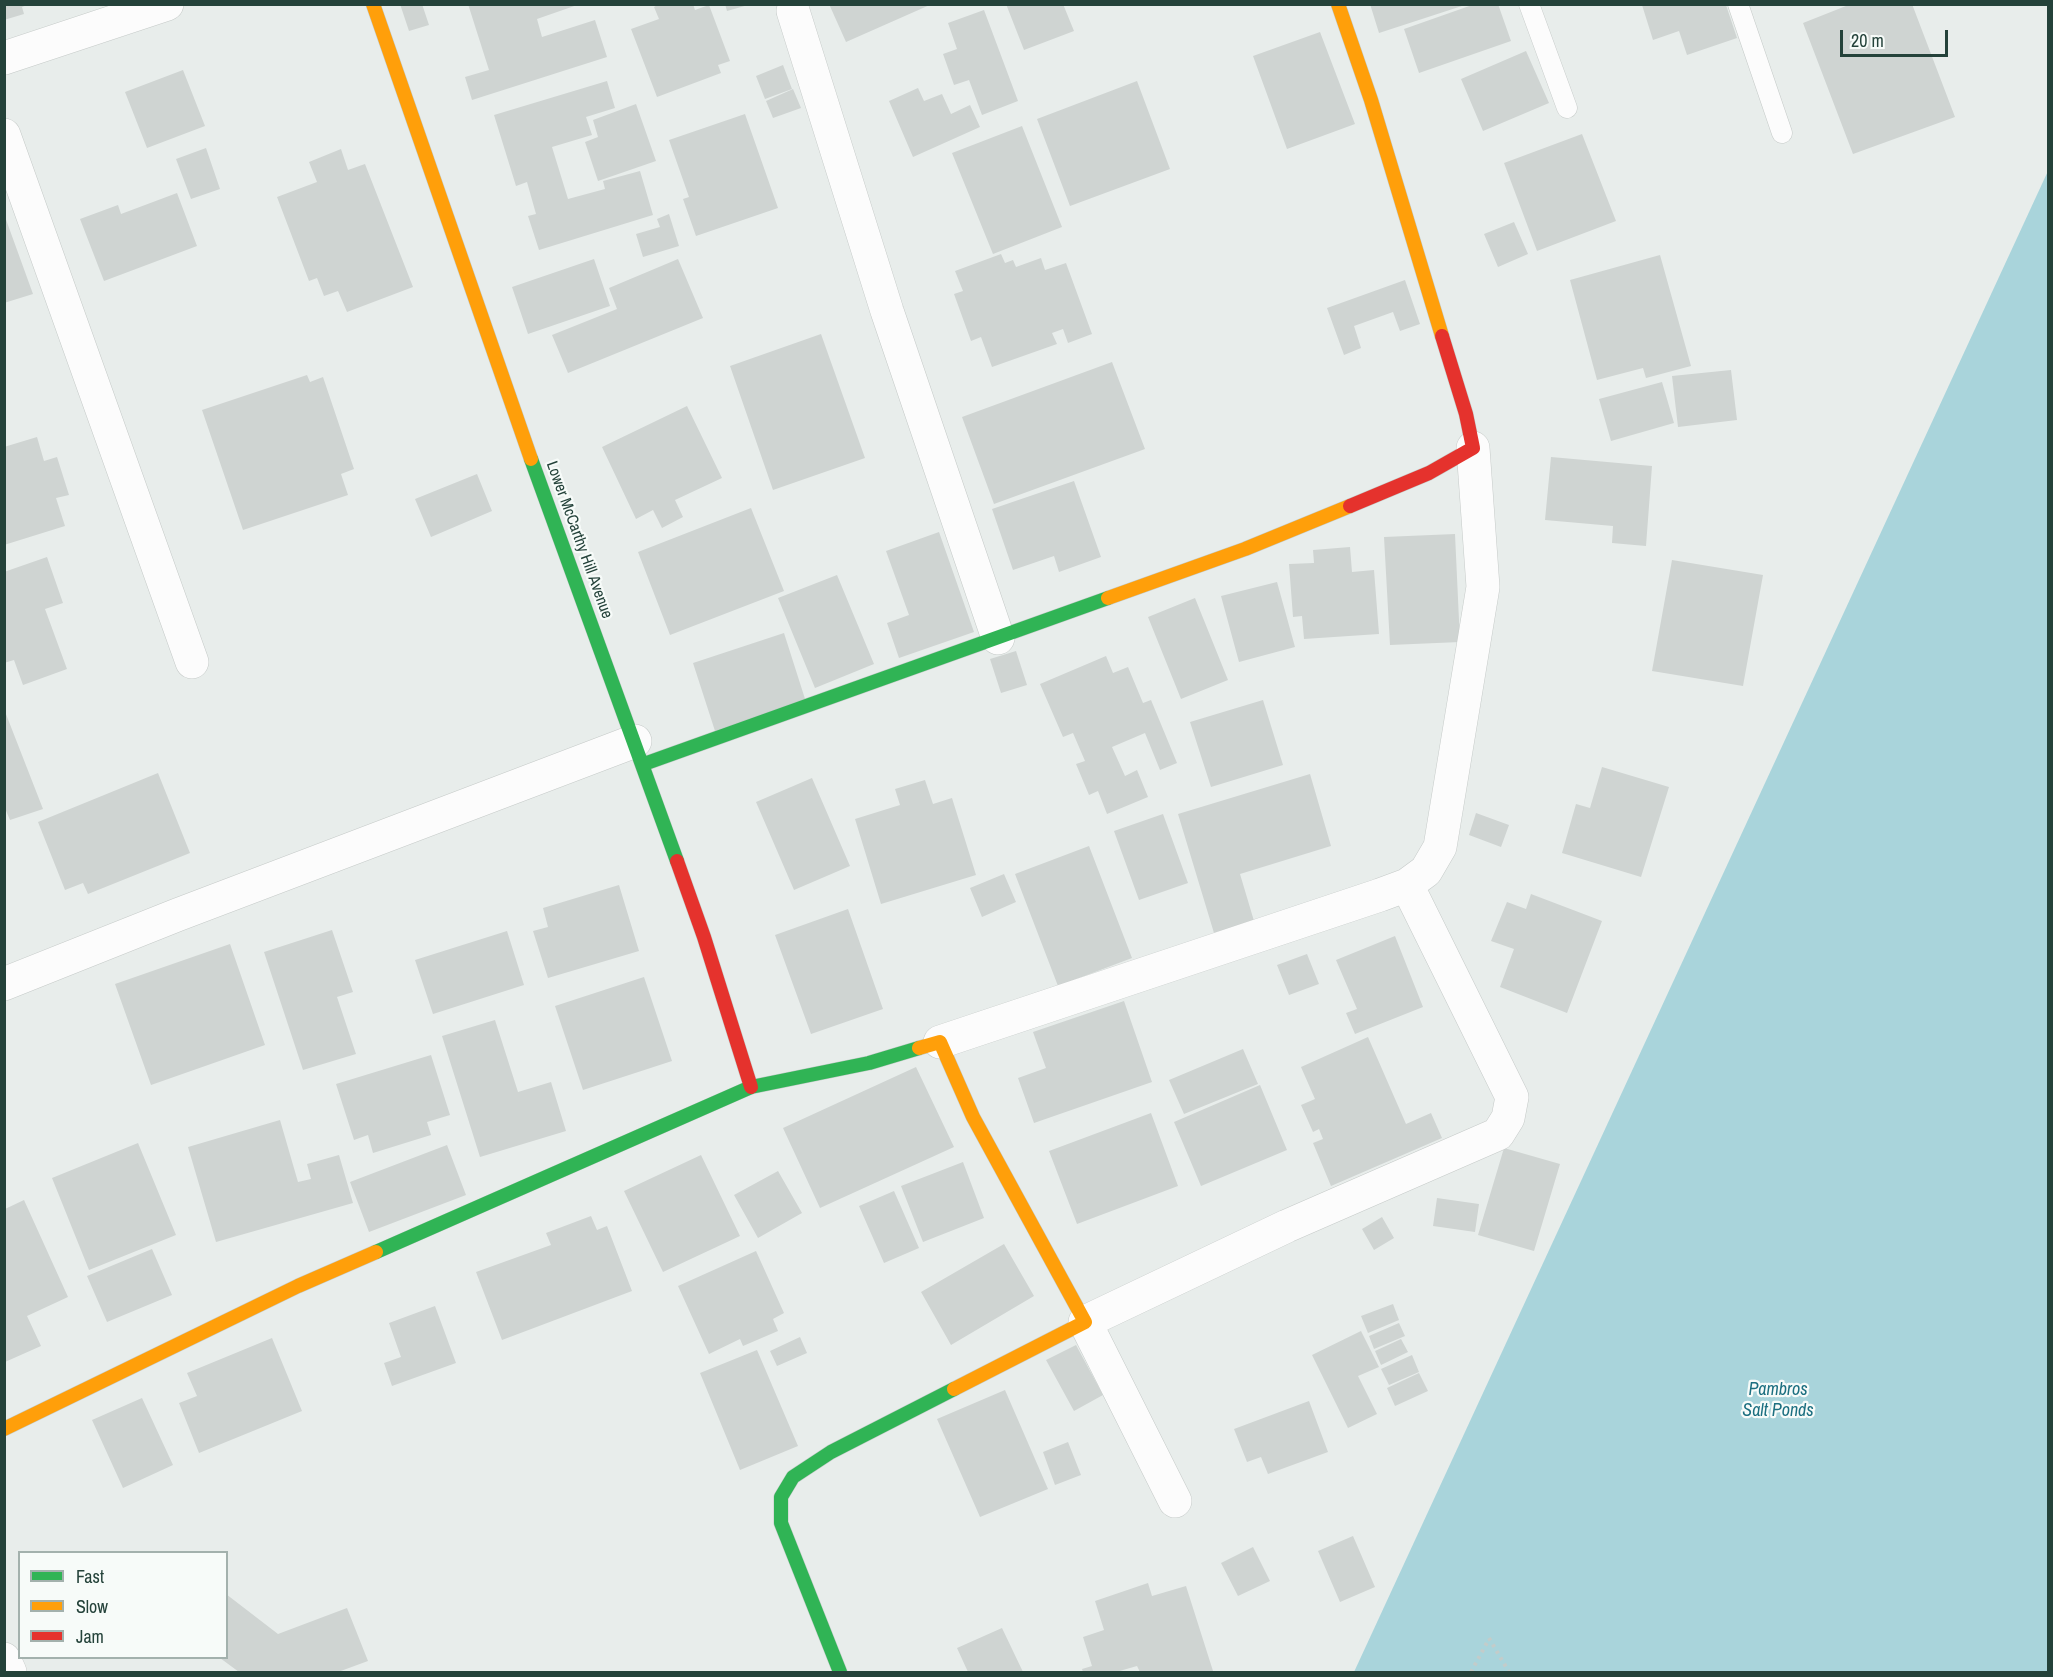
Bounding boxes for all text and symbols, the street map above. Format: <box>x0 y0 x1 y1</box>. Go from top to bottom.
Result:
scale bar <box>1843 18 1951 56</box>
text: 20 m <box>1851 28 1884 53</box>
street label: Lower McCarthy Hill Avenue <box>542 459 616 621</box>
water label: Pambros Salt Ponds <box>1742 1379 1814 1422</box>
legend <box>18 1551 228 1659</box>
text: Fast <box>76 1564 104 1589</box>
text: Slow <box>76 1594 108 1619</box>
text: Jam <box>76 1624 104 1649</box>

